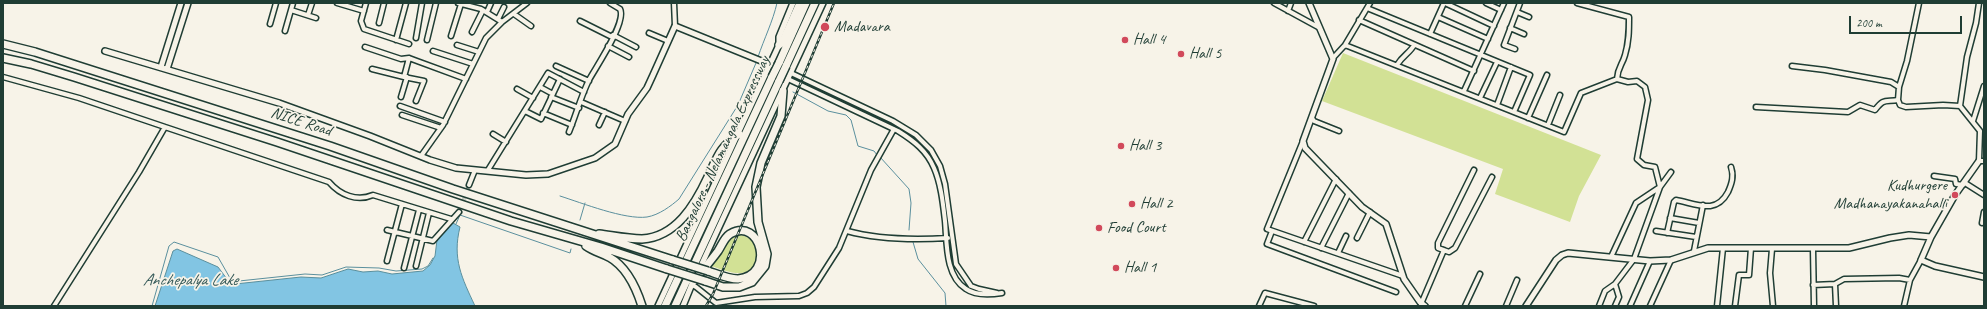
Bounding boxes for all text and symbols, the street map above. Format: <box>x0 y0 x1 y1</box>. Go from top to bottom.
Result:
scale bar <box>1851 8 1964 34</box>
text: 200 m <box>1856 15 1882 31</box>
place label: Madavara <box>834 17 890 37</box>
marker: Madavara <box>819 21 831 33</box>
place label: Hall 4 <box>1133 30 1165 50</box>
marker: Hall 4 <box>1120 35 1130 45</box>
place label: Hall 5 <box>1189 44 1221 64</box>
marker: Hall 5 <box>1176 49 1186 59</box>
street label: Bangalore - Nelamangala Expressway <box>672 53 774 245</box>
street label: NICE Road <box>268 103 334 141</box>
place label: Hall 3 <box>1129 136 1161 156</box>
marker: Hall 3 <box>1116 141 1126 151</box>
place label: Kudhurgere Madhanayakanahalli <box>1834 176 1947 214</box>
marker: Kudhurgere Madhanayakanahalli <box>1950 190 1960 200</box>
place label: Hall 2 <box>1140 194 1172 214</box>
marker: Hall 2 <box>1127 199 1137 209</box>
place label: Food Court <box>1107 218 1166 238</box>
marker: Food Court <box>1094 223 1104 233</box>
place label: Hall 1 <box>1124 258 1156 278</box>
marker: Hall 1 <box>1111 263 1121 273</box>
water label: Anchepalya Lake <box>143 271 237 291</box>

